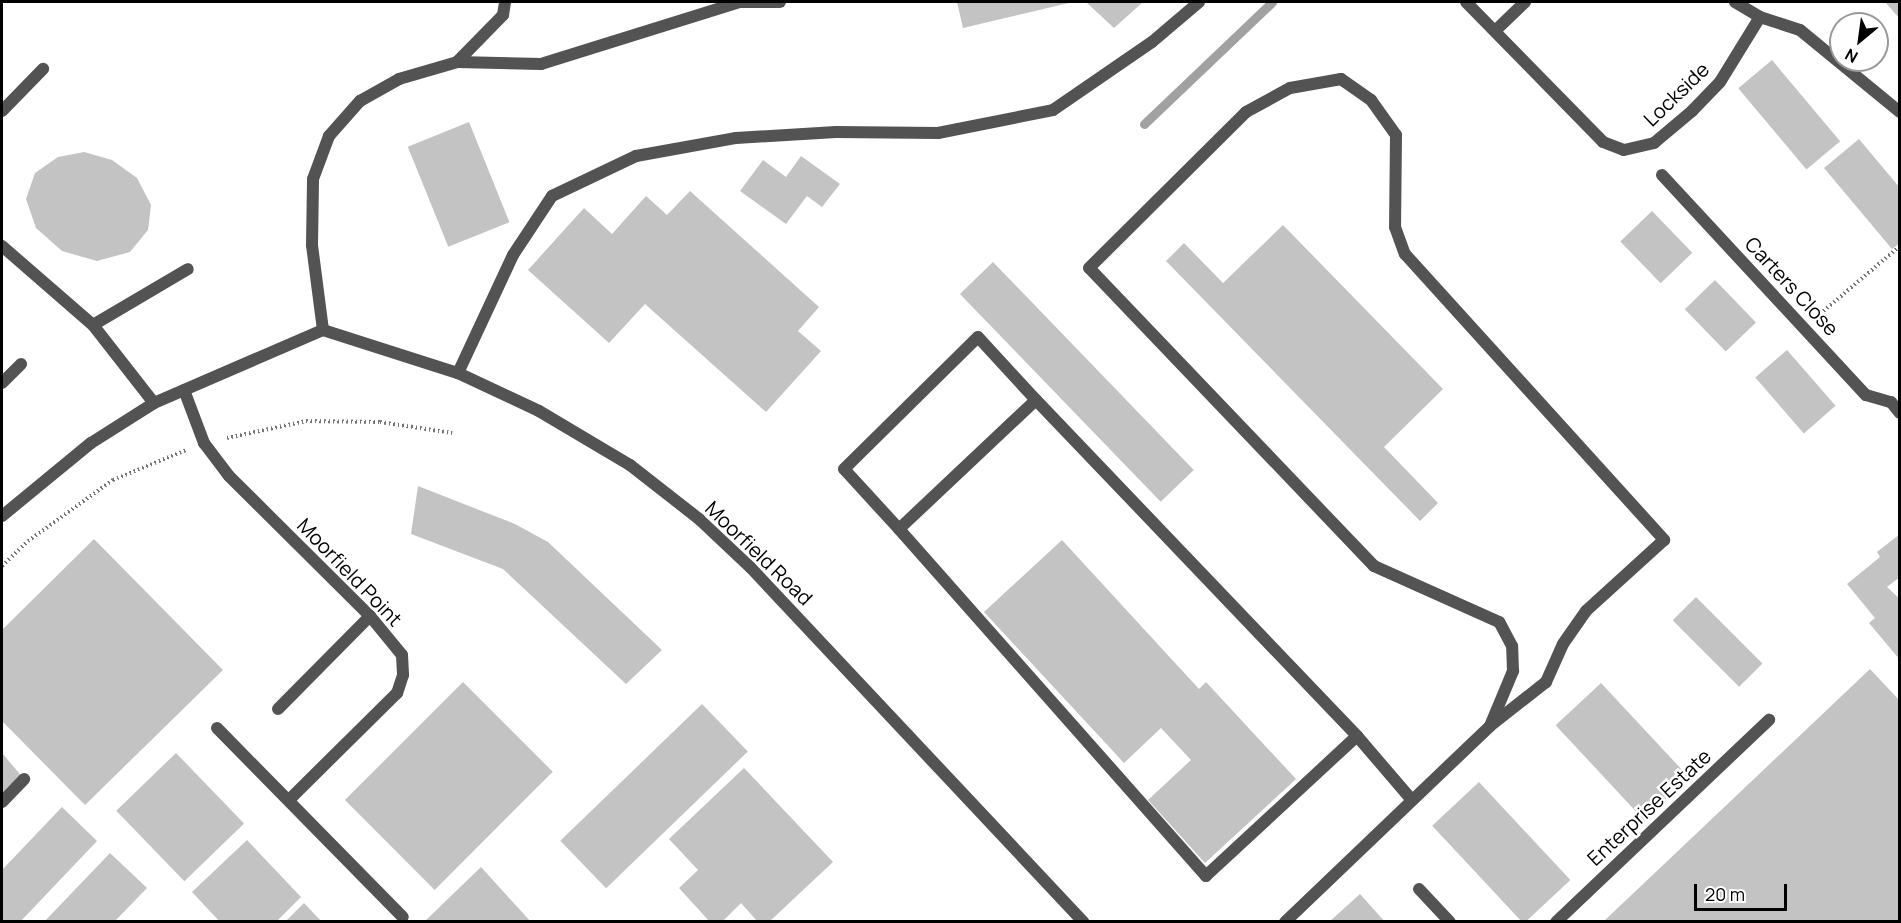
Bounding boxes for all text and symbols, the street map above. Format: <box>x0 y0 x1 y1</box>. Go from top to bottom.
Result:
north arrow <box>1829 12 1889 72</box>
text: N <box>1841 44 1862 68</box>
street label: Lockside <box>1638 57 1714 131</box>
street label: Carters Close <box>1740 232 1844 340</box>
street label: Moorfield Road <box>701 496 817 610</box>
street label: Moorfield Point <box>293 513 407 631</box>
street label: Enterprise Estate <box>1582 744 1716 870</box>
scale bar <box>1697 872 1790 910</box>
text: 20 m <box>1705 882 1745 906</box>

